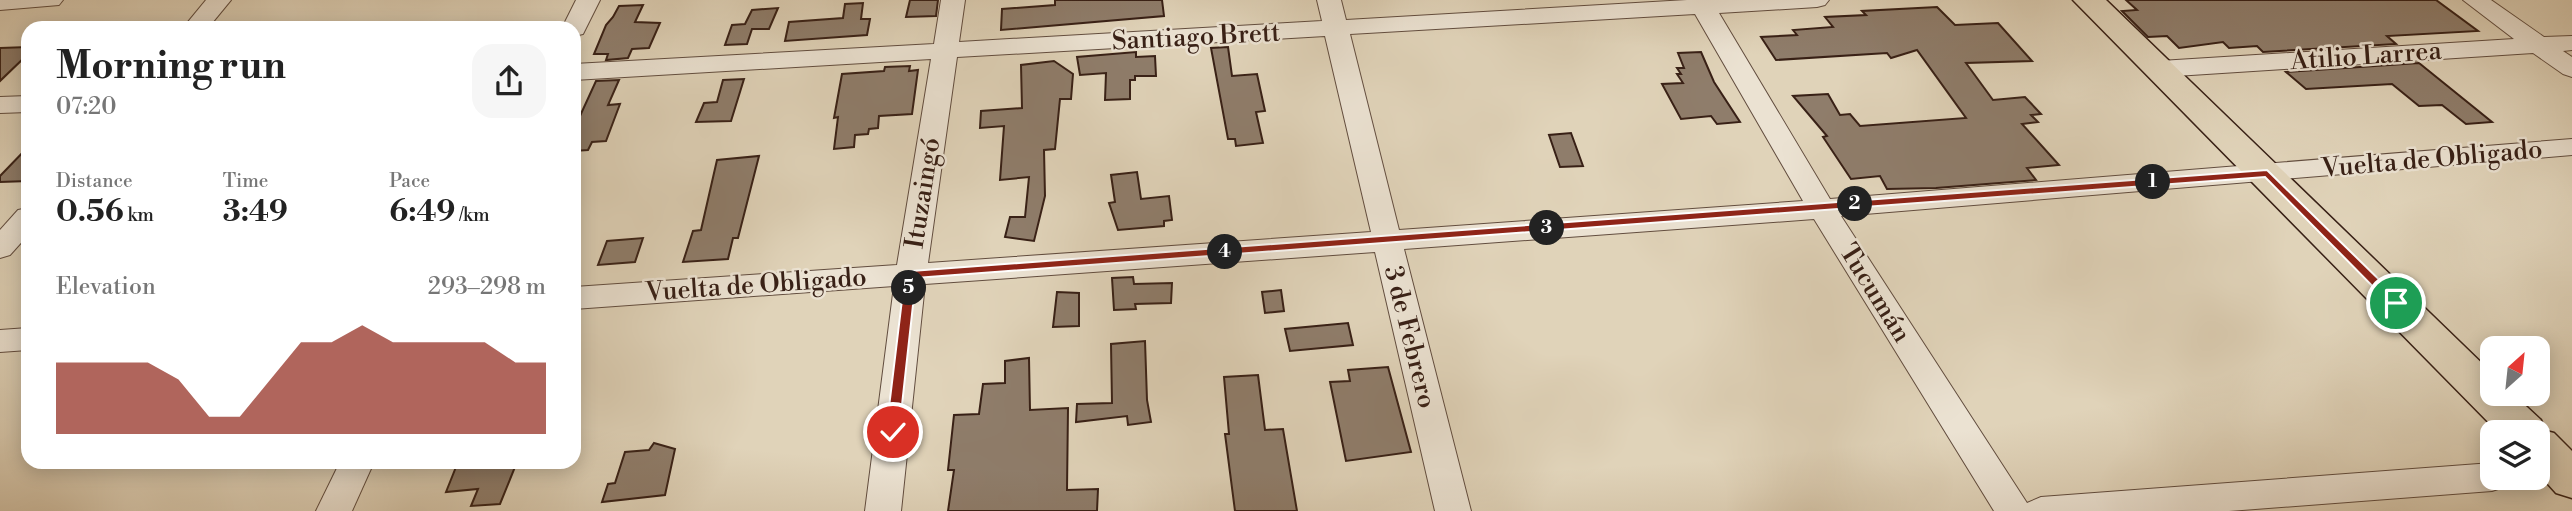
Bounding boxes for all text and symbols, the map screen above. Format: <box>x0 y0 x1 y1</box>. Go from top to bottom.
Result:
street label: Santiago Brett <box>1111 17 1281 57</box>
street label: Atilio Larrea <box>2288 35 2443 77</box>
text: Morning run <box>56 43 286 90</box>
button: share <box>472 44 546 118</box>
text: 07:20 <box>56 93 116 121</box>
street label: Vuelta de Obligado <box>2319 133 2544 185</box>
street label: Ituzaingó <box>898 135 948 251</box>
pin: 1 <box>2136 164 2170 200</box>
text: Distance <box>56 169 133 193</box>
text: Time <box>223 169 268 193</box>
text: Pace <box>389 169 430 193</box>
text: 1 <box>2148 169 2157 193</box>
pin: 2 <box>1838 186 1872 222</box>
text: 2 <box>1849 191 1860 215</box>
text: 0.56 <box>56 193 124 231</box>
text: 3:49 <box>223 193 288 231</box>
text: 6:49 <box>389 193 455 231</box>
text: km <box>124 203 154 227</box>
text: /km <box>455 203 490 227</box>
pin: 3 <box>1530 210 1564 246</box>
text: 3 <box>1541 215 1552 239</box>
pin: 4 <box>1208 234 1242 270</box>
street label: Tucumán <box>1832 238 1918 348</box>
text: 4 <box>1218 239 1231 263</box>
street label: Vuelta de Obligado <box>643 261 868 309</box>
street label: 3 de Febrero <box>1377 262 1443 412</box>
pin: 5 <box>892 270 926 306</box>
text: Elevation <box>56 273 156 301</box>
text: 293–298 m <box>428 273 546 301</box>
pin <box>2366 273 2426 333</box>
text: 5 <box>903 275 914 299</box>
icon: arrive <box>2377 284 2415 322</box>
north arrow <box>2480 336 2550 406</box>
map controls <box>2480 336 2550 490</box>
pin <box>863 402 923 462</box>
icon: check <box>874 413 912 451</box>
button: layers <box>2480 420 2550 490</box>

